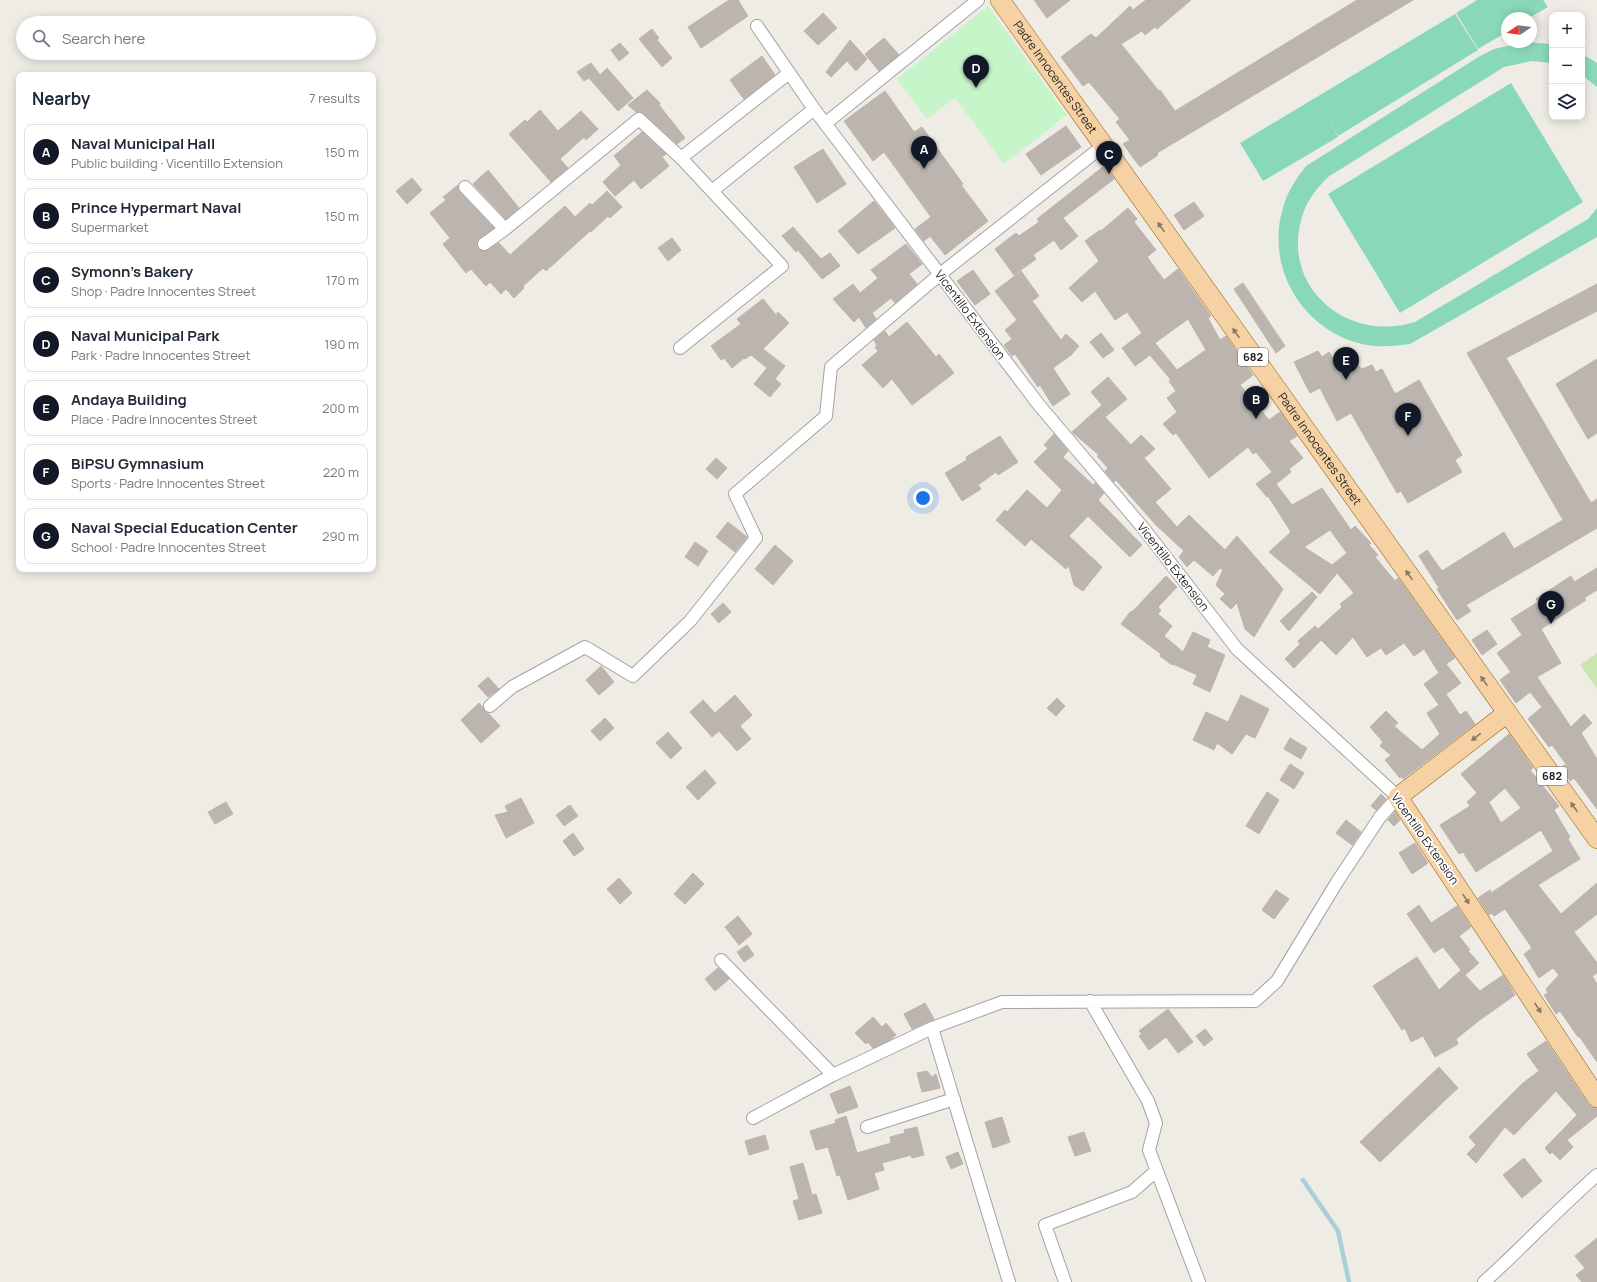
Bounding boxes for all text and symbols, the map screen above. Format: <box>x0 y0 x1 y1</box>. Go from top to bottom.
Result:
north arrow <box>1501 12 1537 48</box>
map controls <box>1549 12 1585 120</box>
button: + <box>1549 12 1585 48</box>
search box <box>16 16 376 60</box>
street label: Padre Innocentes Street <box>1010 17 1102 137</box>
icon: search <box>30 27 52 49</box>
text: Search here <box>62 28 145 49</box>
button: − <box>1549 48 1585 84</box>
pin: D <box>963 55 989 88</box>
button: layers <box>1549 84 1585 120</box>
text: Nearby <box>32 87 90 110</box>
text: 7 results <box>309 89 360 107</box>
text: Naval Municipal Hall <box>71 133 215 154</box>
pin: A <box>911 136 937 169</box>
pin: C <box>1096 141 1122 174</box>
text: A <box>42 143 50 161</box>
text: 150 m <box>325 143 359 161</box>
text: Public building · Vicentillo Extension <box>71 154 283 172</box>
text: Prince Hypermart Naval <box>71 197 241 218</box>
text: B <box>42 207 50 225</box>
text: 150 m <box>325 207 359 225</box>
text: Supermarket <box>71 218 149 236</box>
one-way arrow <box>1157 221 1165 232</box>
text: Symonn's Bakery <box>71 261 193 282</box>
street label: Vicentillo Extension <box>931 266 1010 363</box>
text: C <box>41 271 51 289</box>
text: 170 m <box>326 271 359 289</box>
text: Shop · Padre Innocentes Street <box>71 282 256 300</box>
text: Naval Municipal Park <box>71 325 219 346</box>
one-way arrow <box>1232 327 1240 338</box>
text: D <box>41 335 51 353</box>
text: 190 m <box>324 335 359 353</box>
text: Park · Padre Innocentes Street <box>71 346 251 364</box>
pin: E <box>1333 347 1359 380</box>
road number: 682 <box>1238 348 1268 366</box>
pin: B <box>1243 386 1269 419</box>
text: Andaya Building <box>71 389 187 410</box>
street label: Padre Innocentes Street <box>1274 389 1366 509</box>
text: E <box>42 399 50 417</box>
text: 200 m <box>322 399 359 417</box>
pin: F <box>1395 403 1421 436</box>
text: Place · Padre Innocentes Street <box>71 410 257 428</box>
text: BiPSU Gymnasium <box>71 453 204 474</box>
text: F <box>43 463 49 481</box>
text: 220 m <box>323 463 359 481</box>
text: Sports · Padre Innocentes Street <box>71 474 265 492</box>
your location <box>913 488 933 508</box>
text: Naval Special Education Center <box>71 517 298 538</box>
street label: Vicentillo Extension <box>1133 519 1213 614</box>
text: G <box>41 527 51 545</box>
text: 290 m <box>322 527 359 545</box>
text: School · Padre Innocentes Street <box>71 538 266 556</box>
one-way arrow <box>1405 570 1413 581</box>
pin: G <box>1538 591 1564 624</box>
one-way arrow <box>1480 676 1488 687</box>
one-way arrow <box>1471 733 1482 741</box>
road number: 682 <box>1537 767 1567 785</box>
street label: Vicentillo Extension <box>1387 790 1463 888</box>
one-way arrow <box>1570 802 1578 813</box>
one-way arrow <box>1462 894 1470 905</box>
one-way arrow <box>1534 1003 1542 1013</box>

